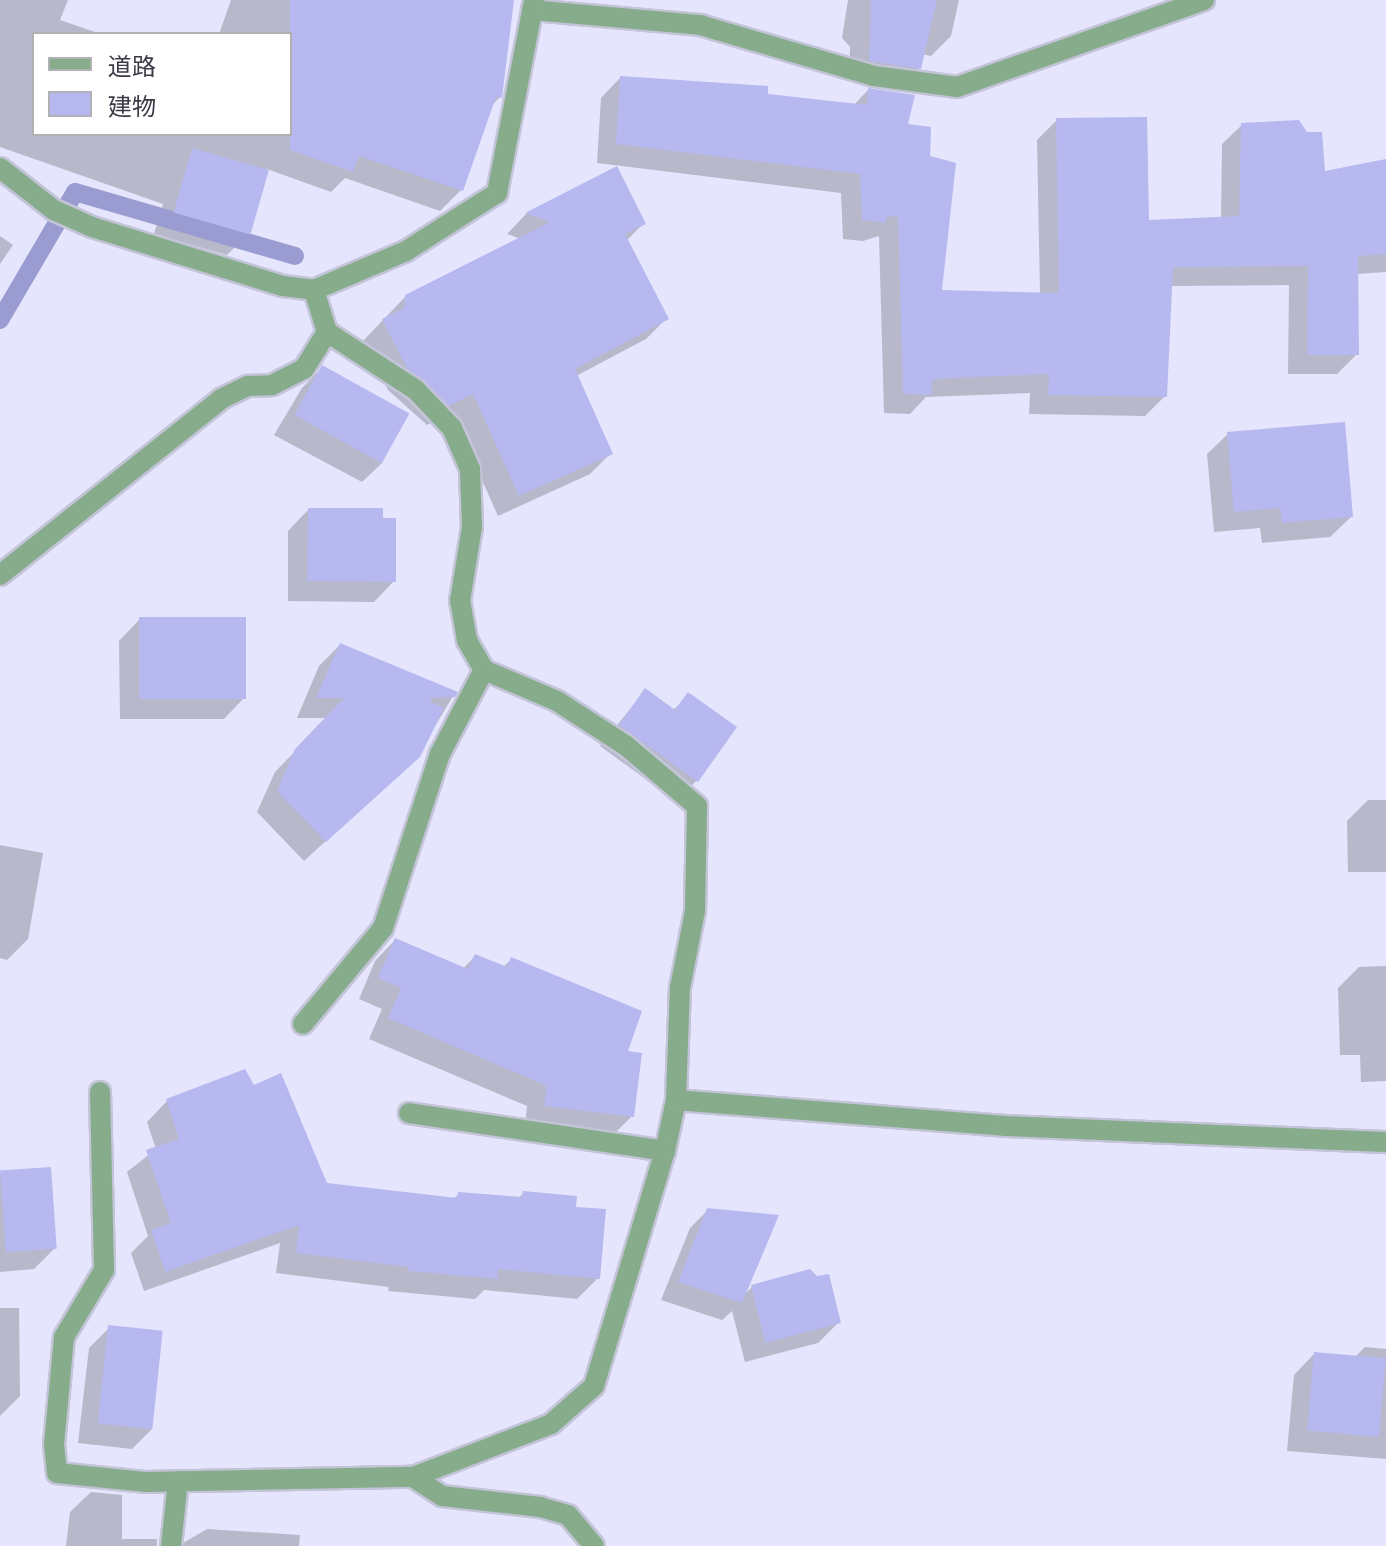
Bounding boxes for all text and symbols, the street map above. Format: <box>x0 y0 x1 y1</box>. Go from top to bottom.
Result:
legend <box>32 32 292 136</box>
text: 道路 <box>108 51 156 82</box>
text: 建物 <box>108 91 156 122</box>

